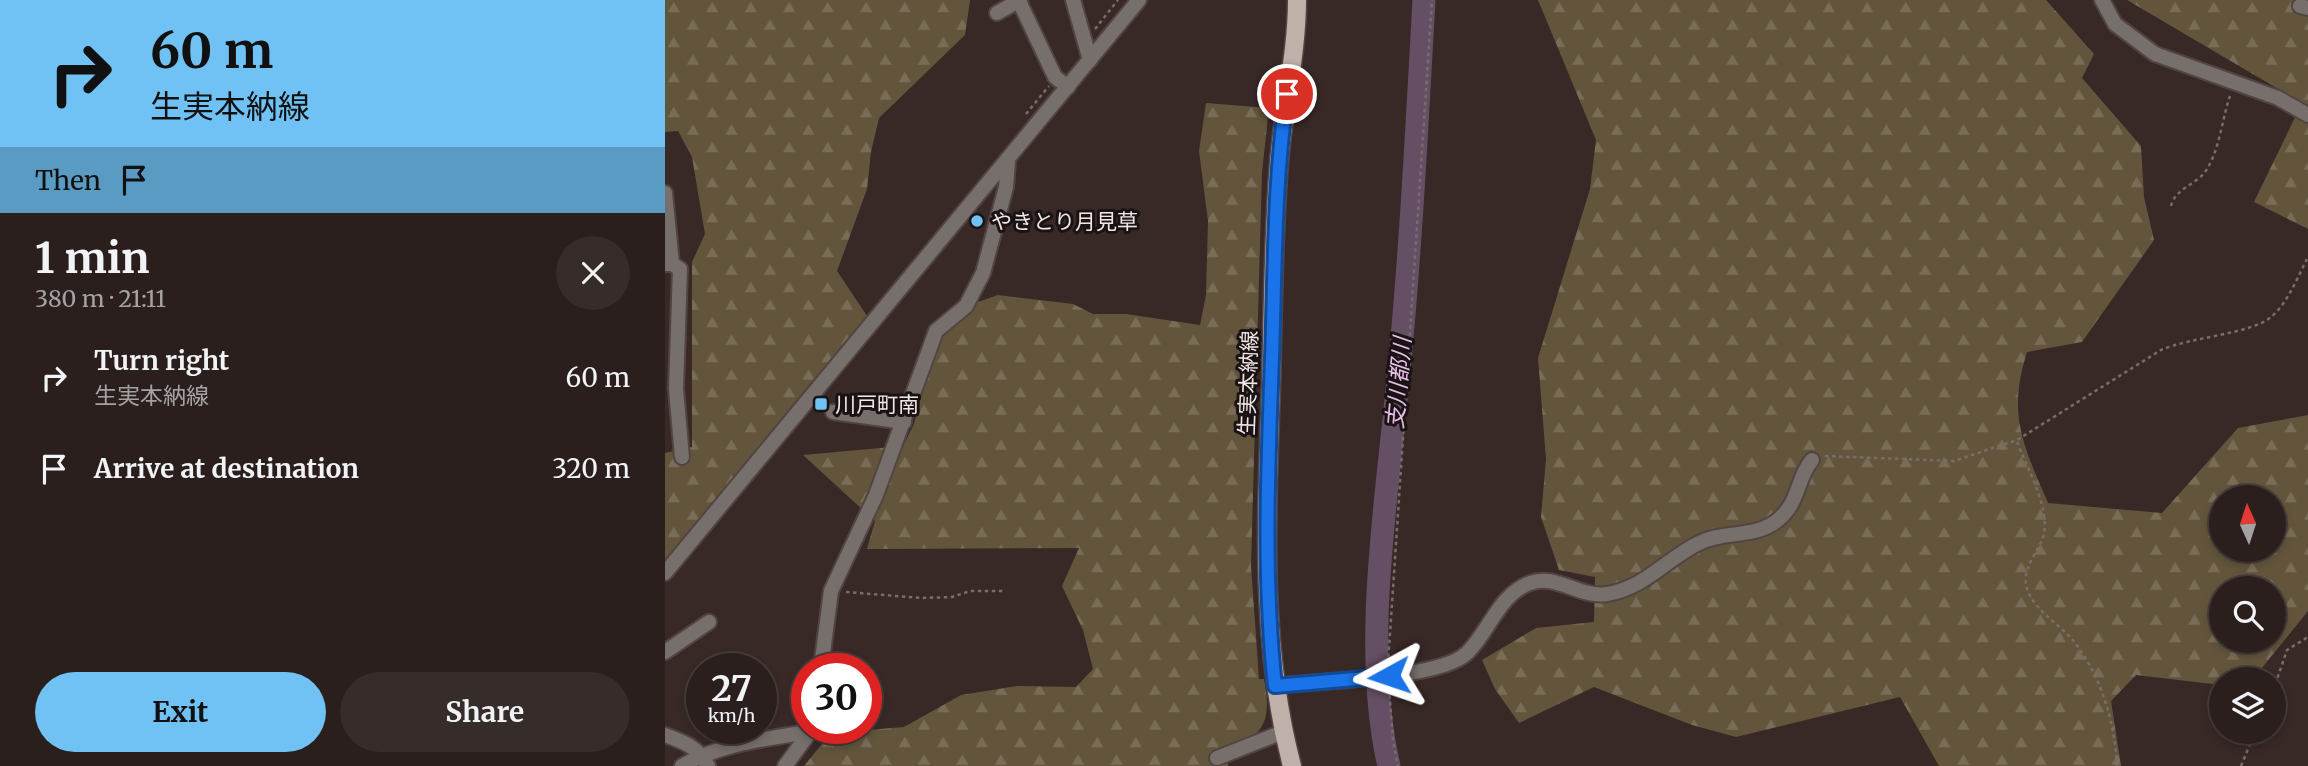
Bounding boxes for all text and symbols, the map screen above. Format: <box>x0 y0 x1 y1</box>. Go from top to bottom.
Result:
text: 60 m <box>150 20 273 81</box>
icon: right <box>35 28 126 119</box>
pin <box>1257 64 1317 124</box>
icon: arrive <box>1268 75 1306 113</box>
text: 生実本納線 <box>150 87 310 127</box>
icon: arrive <box>115 161 153 199</box>
text: Then <box>35 164 101 197</box>
place label: やきとり月見草 <box>991 208 1138 235</box>
marker: やきとり月見草 <box>969 213 985 229</box>
text: 1 min <box>35 232 149 284</box>
button: close <box>556 236 630 310</box>
text: 380 m · 21:11 <box>35 284 166 313</box>
street label: 生実本納線 <box>1233 330 1263 436</box>
water label: 支川都川 <box>1380 333 1417 430</box>
text: Turn right <box>94 344 229 377</box>
icon: right <box>35 359 73 397</box>
text: 60 m <box>566 361 630 394</box>
text: 生実本納線 <box>94 381 209 410</box>
place label: 川戸町南 <box>835 391 919 418</box>
marker: 川戸町南 <box>813 396 829 412</box>
icon: arrive <box>35 450 73 488</box>
text: Arrive at destination <box>94 452 359 485</box>
text: 320 m <box>552 452 630 485</box>
north arrow <box>2209 485 2285 562</box>
map controls <box>2209 485 2286 744</box>
button: search <box>2209 576 2286 653</box>
position arrow <box>1352 639 1426 713</box>
speed limit sign: 30 <box>791 653 882 744</box>
text: 27 <box>711 667 752 711</box>
button: layers <box>2209 667 2286 744</box>
button: Exit <box>35 672 326 752</box>
button: Share <box>340 672 630 752</box>
text: km/h <box>708 704 755 727</box>

